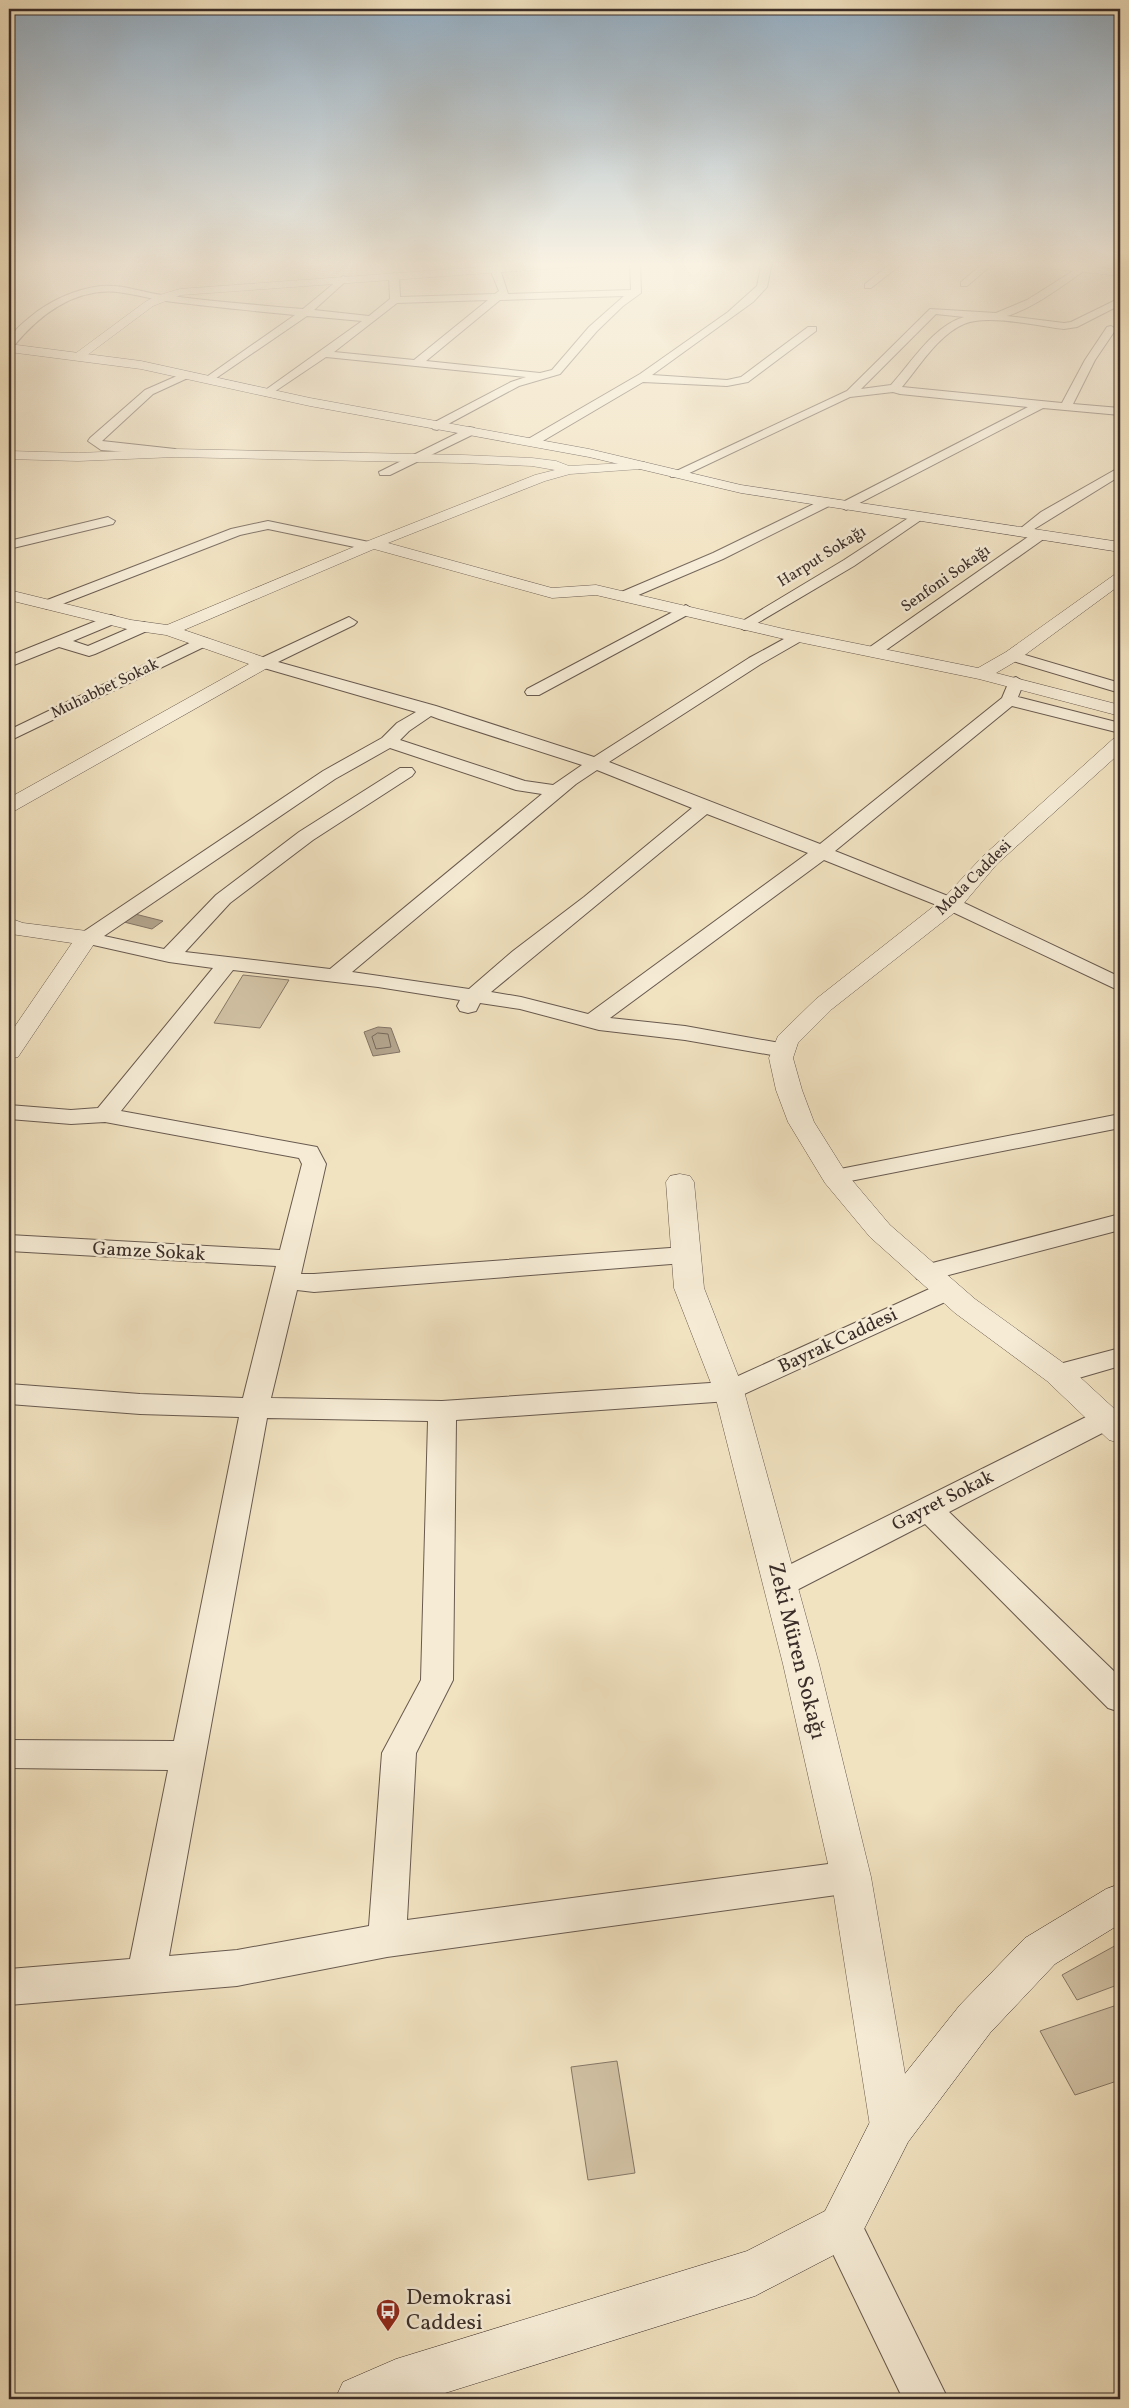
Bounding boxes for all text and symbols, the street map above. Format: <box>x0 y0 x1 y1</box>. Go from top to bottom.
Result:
street label: Harput Sokağı <box>774 521 871 593</box>
street label: Senfoni Sokağı <box>897 540 995 618</box>
street label: Muhabbet Sokak <box>47 653 163 725</box>
street label: Moda Caddesi <box>931 835 1017 921</box>
street label: Gamze Sokak <box>92 1236 206 1268</box>
street label: Bayrak Caddesi <box>774 1302 902 1380</box>
street label: Gayret Sokak <box>888 1464 998 1538</box>
street label: Zeki Müren Sokağı <box>759 1559 833 1743</box>
place label: Demokrasi Caddesi <box>406 2283 512 2339</box>
bus stop icon: Demokrasi Caddesi <box>375 2298 401 2332</box>

